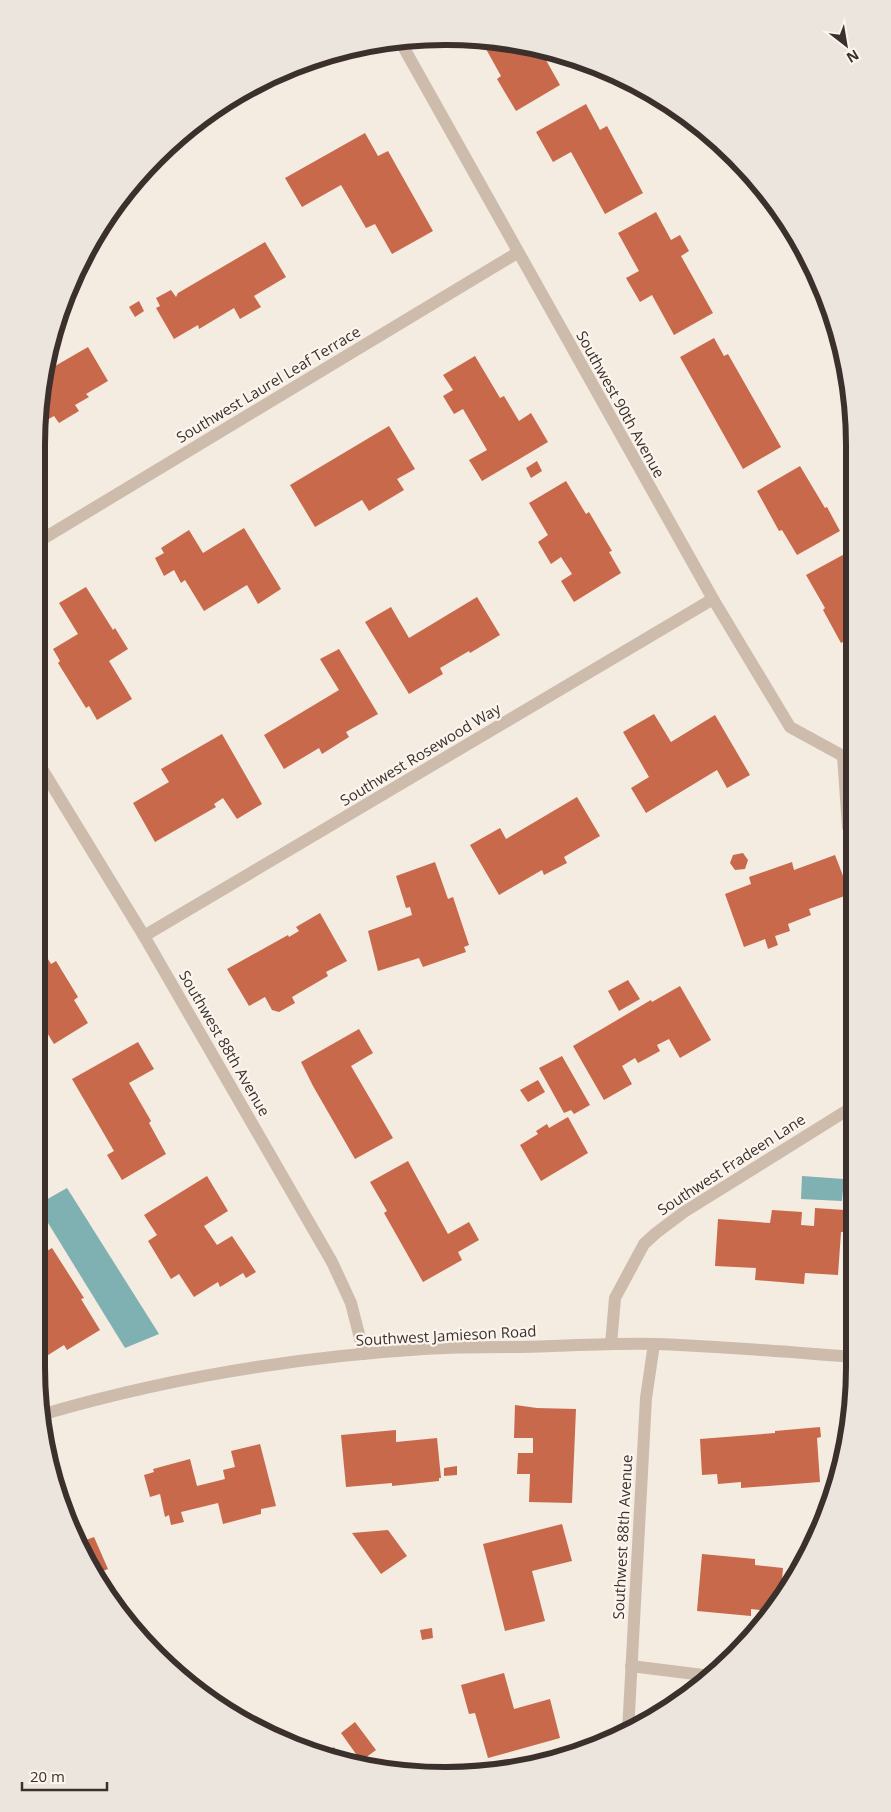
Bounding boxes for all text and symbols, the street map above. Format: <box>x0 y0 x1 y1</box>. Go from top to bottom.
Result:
north arrow <box>821 20 871 70</box>
text: N <box>843 45 863 68</box>
street label: Southwest Laurel Leaf Terrace <box>172 321 364 447</box>
street label: Southwest 90th Avenue <box>572 327 670 481</box>
street label: Southwest Rosewood Way <box>336 698 504 810</box>
street label: Southwest 88th Avenue <box>175 966 275 1120</box>
street label: Southwest Fradeen Lane <box>653 1109 809 1219</box>
street label: Southwest Jamieson Road <box>355 1320 537 1350</box>
street label: Southwest 88th Avenue <box>608 1454 636 1620</box>
scale bar <box>22 1760 108 1792</box>
text: 20 m <box>30 1766 65 1786</box>

